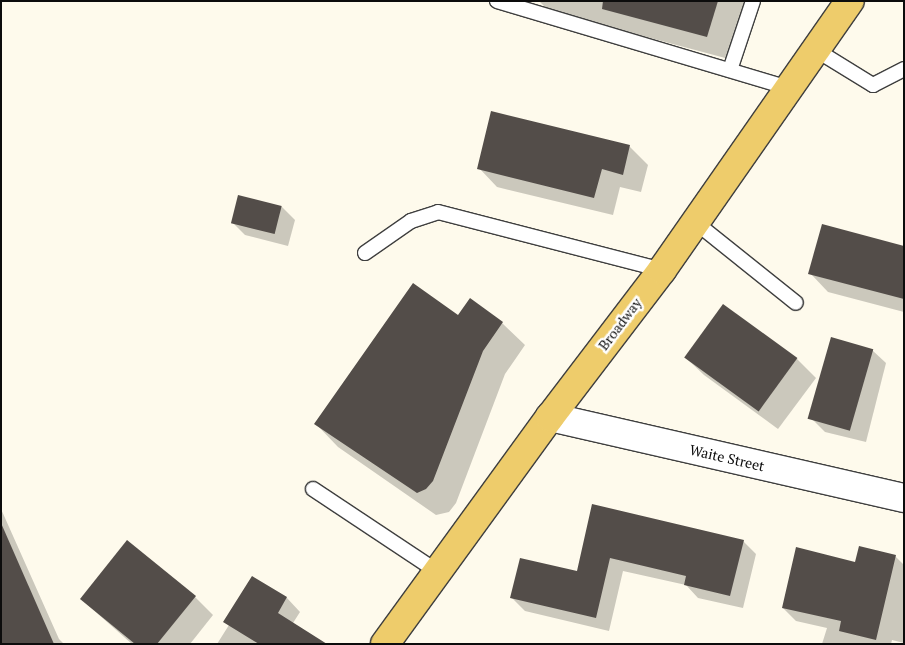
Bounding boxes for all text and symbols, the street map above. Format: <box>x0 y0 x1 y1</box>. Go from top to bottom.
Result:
street label: Broadway <box>595 295 645 353</box>
street label: Waite Street <box>688 441 766 475</box>

